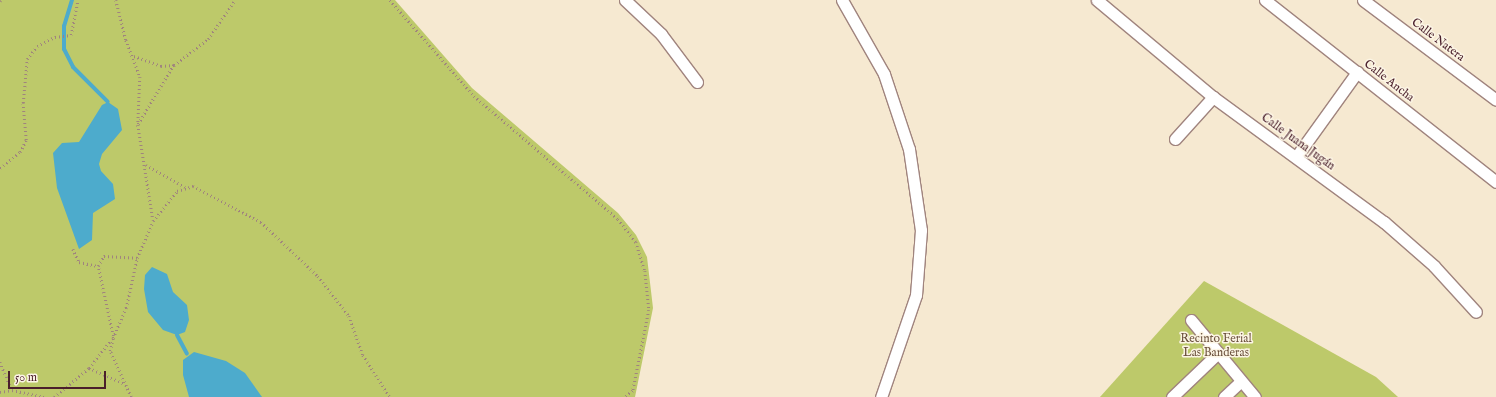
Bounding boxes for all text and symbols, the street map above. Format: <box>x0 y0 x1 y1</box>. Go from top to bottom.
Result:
street label: Calle Natera <box>1409 15 1467 65</box>
street label: Calle Ancha <box>1361 57 1417 105</box>
street label: Calle Juana Jugán <box>1258 110 1338 174</box>
park label: Recinto Ferial Las Banderas <box>1180 332 1252 360</box>
scale bar <box>10 363 108 389</box>
text: 50 m <box>15 370 37 385</box>

